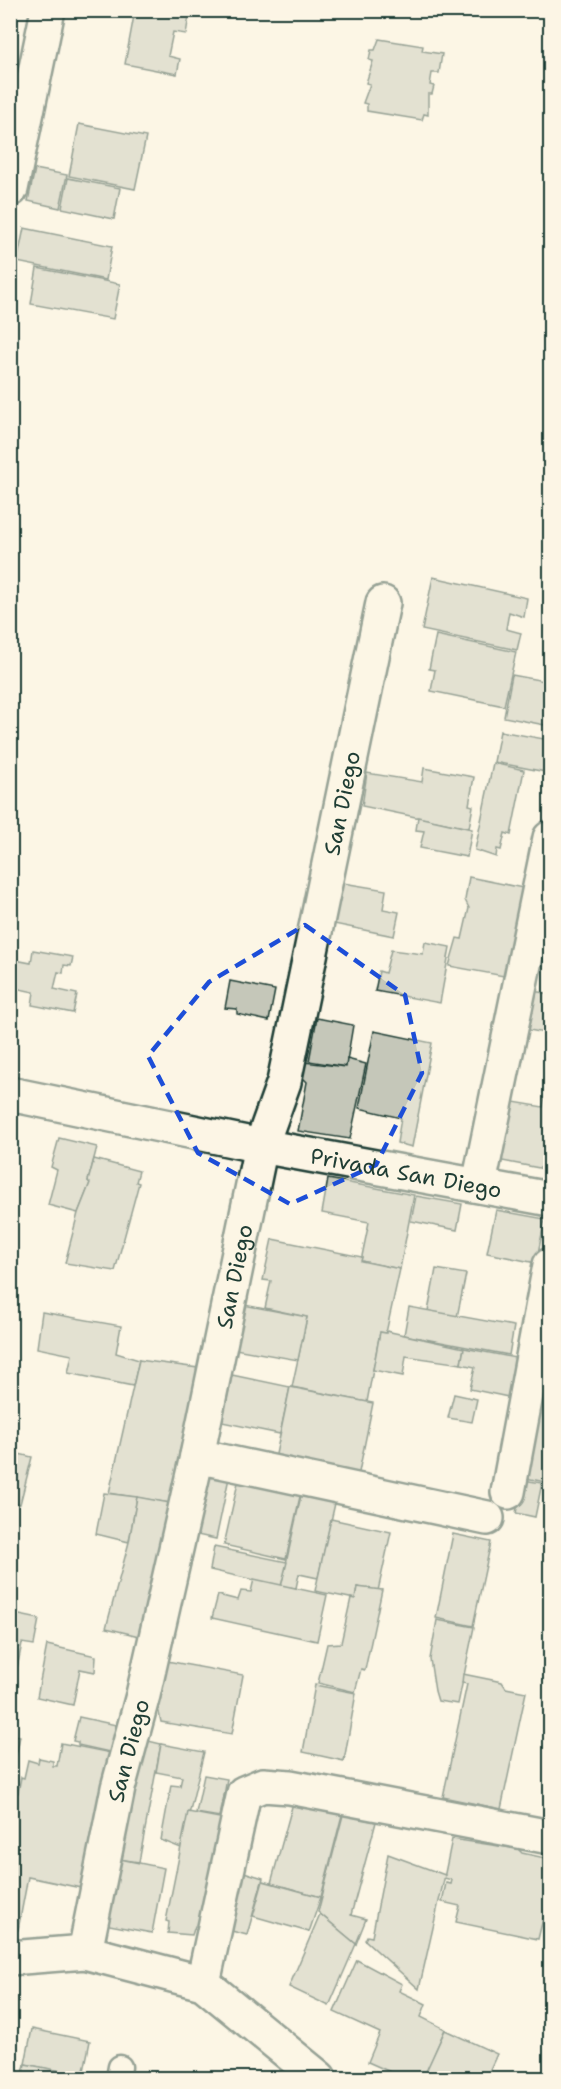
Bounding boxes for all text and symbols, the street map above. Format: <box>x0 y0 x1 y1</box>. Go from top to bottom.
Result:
street label: San Diego <box>317 748 367 858</box>
street label: Privada San Diego <box>308 1141 504 1204</box>
street label: San Diego <box>209 1222 259 1331</box>
street label: San Diego <box>101 1696 156 1805</box>

